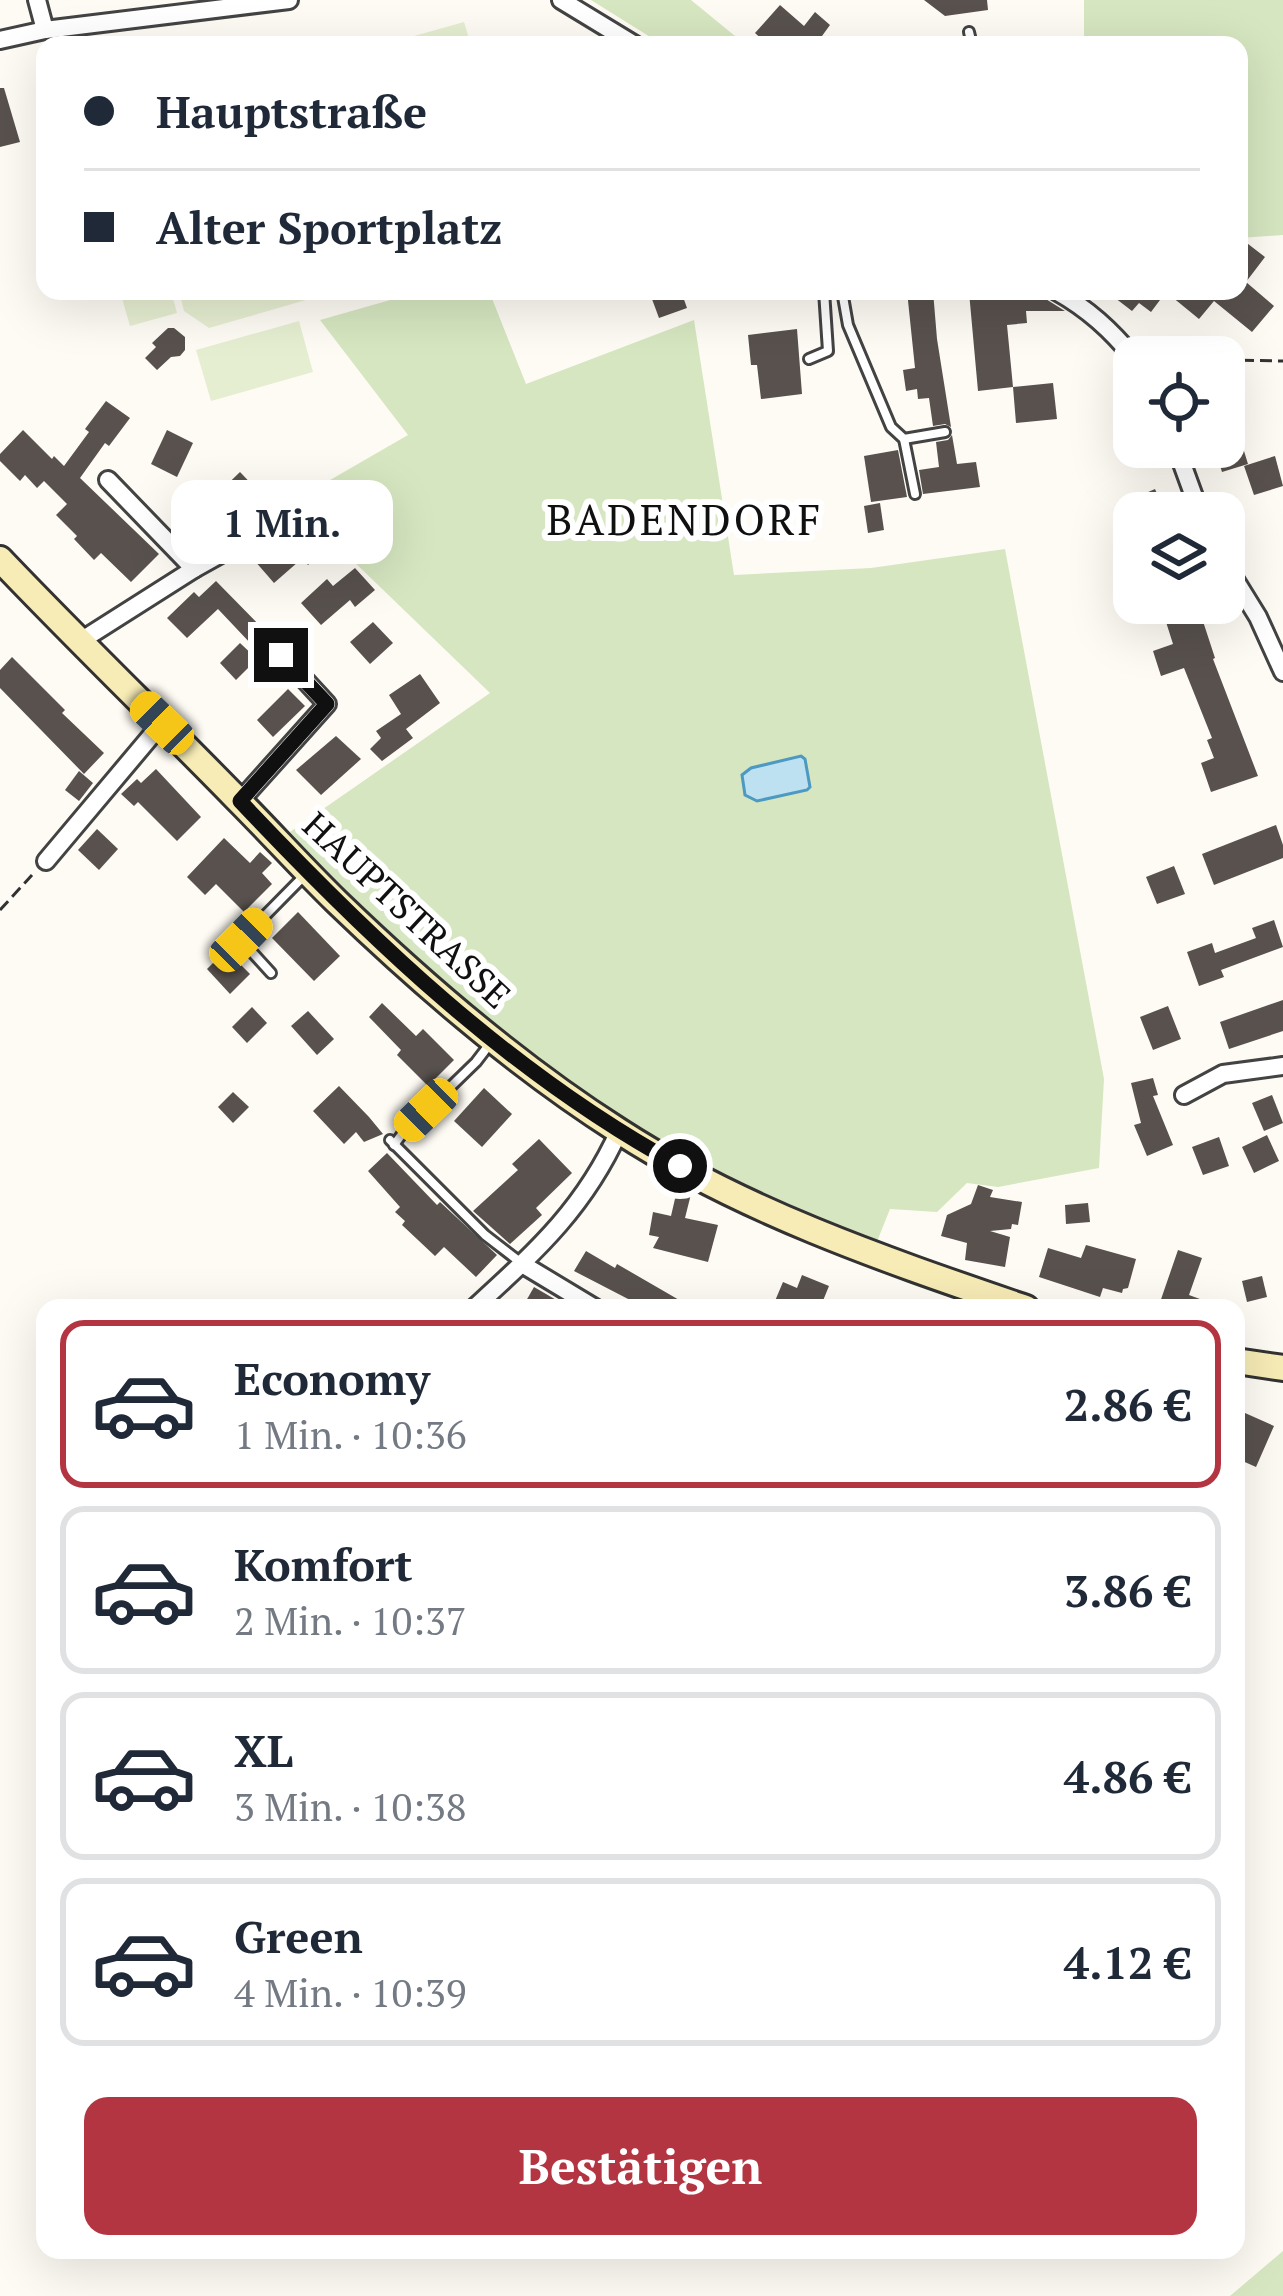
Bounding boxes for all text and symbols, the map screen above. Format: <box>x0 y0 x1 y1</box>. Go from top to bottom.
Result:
text: Hauptstraße <box>156 81 427 141</box>
text: Alter Sportplatz <box>156 197 502 257</box>
map controls <box>1113 336 1245 624</box>
button: locate <box>1113 336 1245 468</box>
callout: 1 Min. <box>170 481 392 565</box>
district label: BADENDORF <box>547 491 823 547</box>
button: layers <box>1113 492 1245 624</box>
text: 1 Min. <box>223 496 341 548</box>
route end <box>254 628 308 682</box>
car <box>124 685 200 761</box>
street label: HAUPTSTRASSE <box>294 801 521 1018</box>
car <box>203 902 279 978</box>
car <box>388 1072 464 1148</box>
route start <box>653 1139 707 1193</box>
text: Economy <box>234 1348 430 1408</box>
icon: car <box>90 1350 198 1458</box>
text: 2.86 € <box>1064 1374 1191 1434</box>
text: 1 Min. · 10:36 <box>234 1408 467 1460</box>
text: Komfort <box>234 1534 412 1594</box>
icon: car <box>90 1536 198 1644</box>
text: 3.86 € <box>1064 1560 1191 1620</box>
text: 2 Min. · 10:37 <box>234 1594 467 1646</box>
text: XL <box>234 1720 293 1780</box>
icon: car <box>90 1722 198 1830</box>
text: 4.86 € <box>1064 1746 1191 1806</box>
text: 3 Min. · 10:38 <box>234 1780 467 1832</box>
text: Green <box>234 1906 363 1966</box>
icon: car <box>90 1908 198 2016</box>
text: 4.12 € <box>1064 1932 1191 1992</box>
text: 4 Min. · 10:39 <box>234 1966 467 2018</box>
button: Bestätigen <box>84 2097 1197 2235</box>

